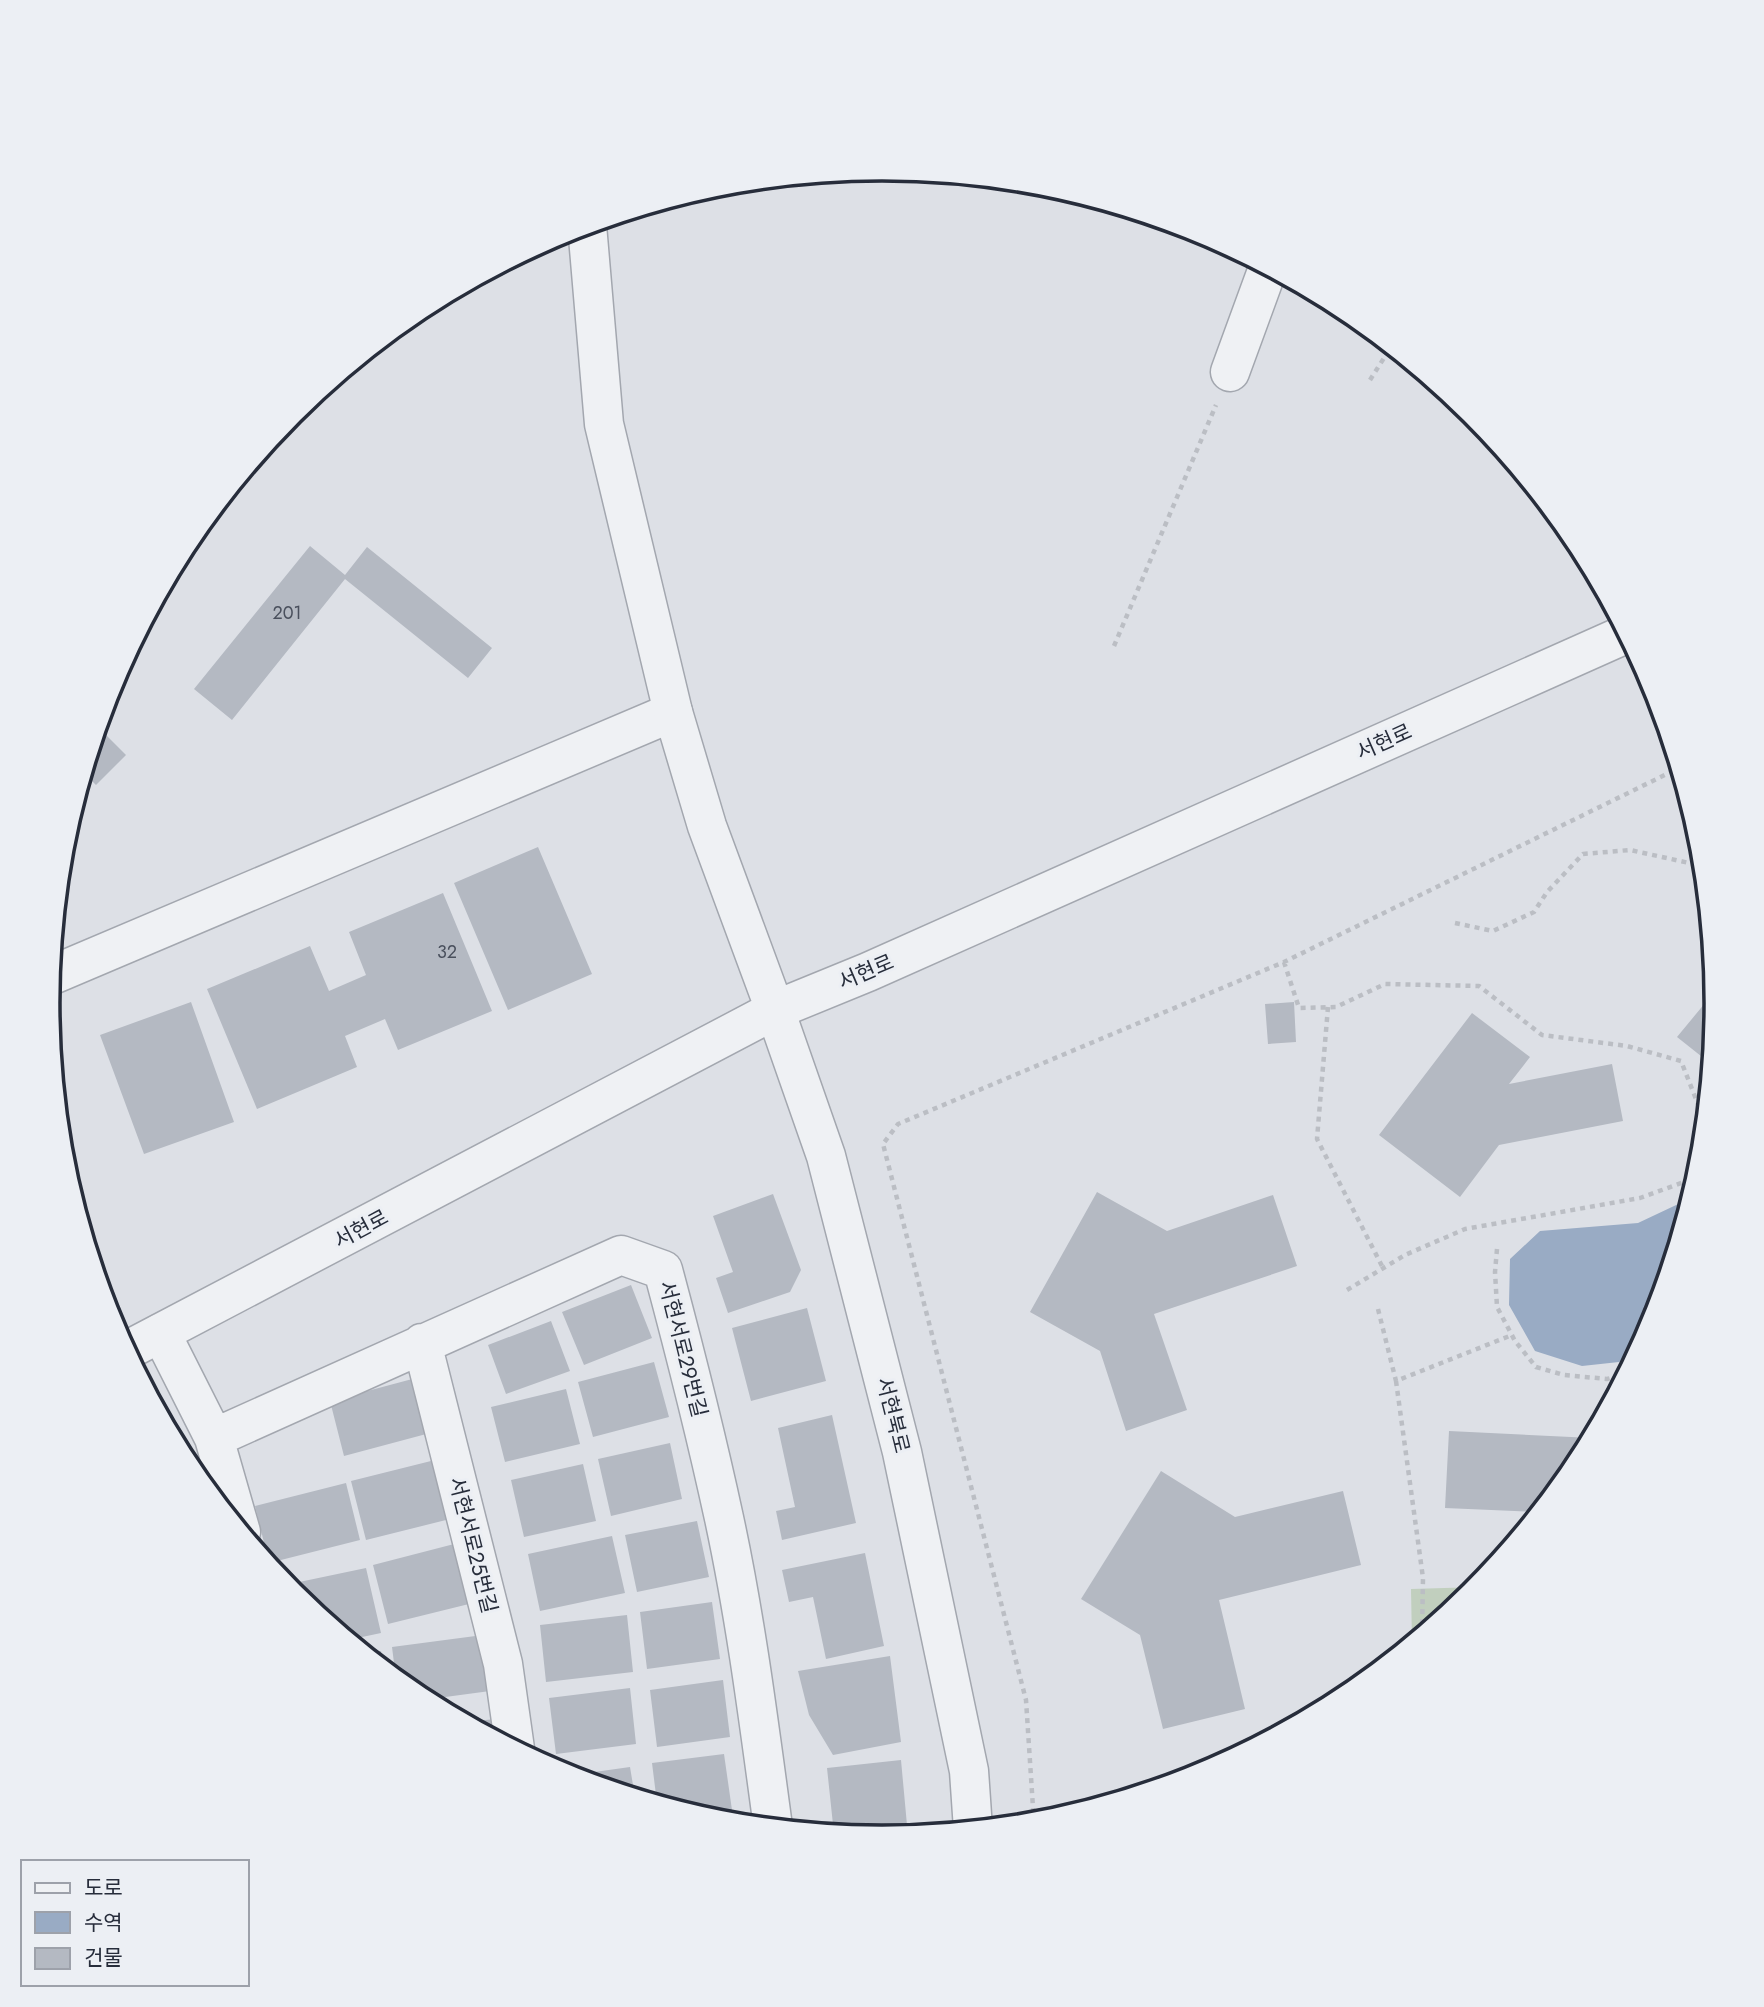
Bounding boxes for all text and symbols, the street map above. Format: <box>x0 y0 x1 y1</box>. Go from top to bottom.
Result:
house number: 201 <box>272 600 302 626</box>
street label: 서현로 <box>1351 717 1417 767</box>
house number: 32 <box>437 939 457 965</box>
street label: 서현로 <box>833 947 899 997</box>
street label: 서현로 <box>328 1202 394 1256</box>
street label: 서현서로29번길 <box>652 1277 714 1421</box>
street label: 서현북로 <box>869 1374 917 1456</box>
street label: 서현서로25번길 <box>442 1474 504 1616</box>
legend <box>21 1860 248 1986</box>
text: 도로 <box>84 1873 123 1903</box>
text: 수역 <box>84 1908 123 1938</box>
text: 건물 <box>84 1943 123 1973</box>

